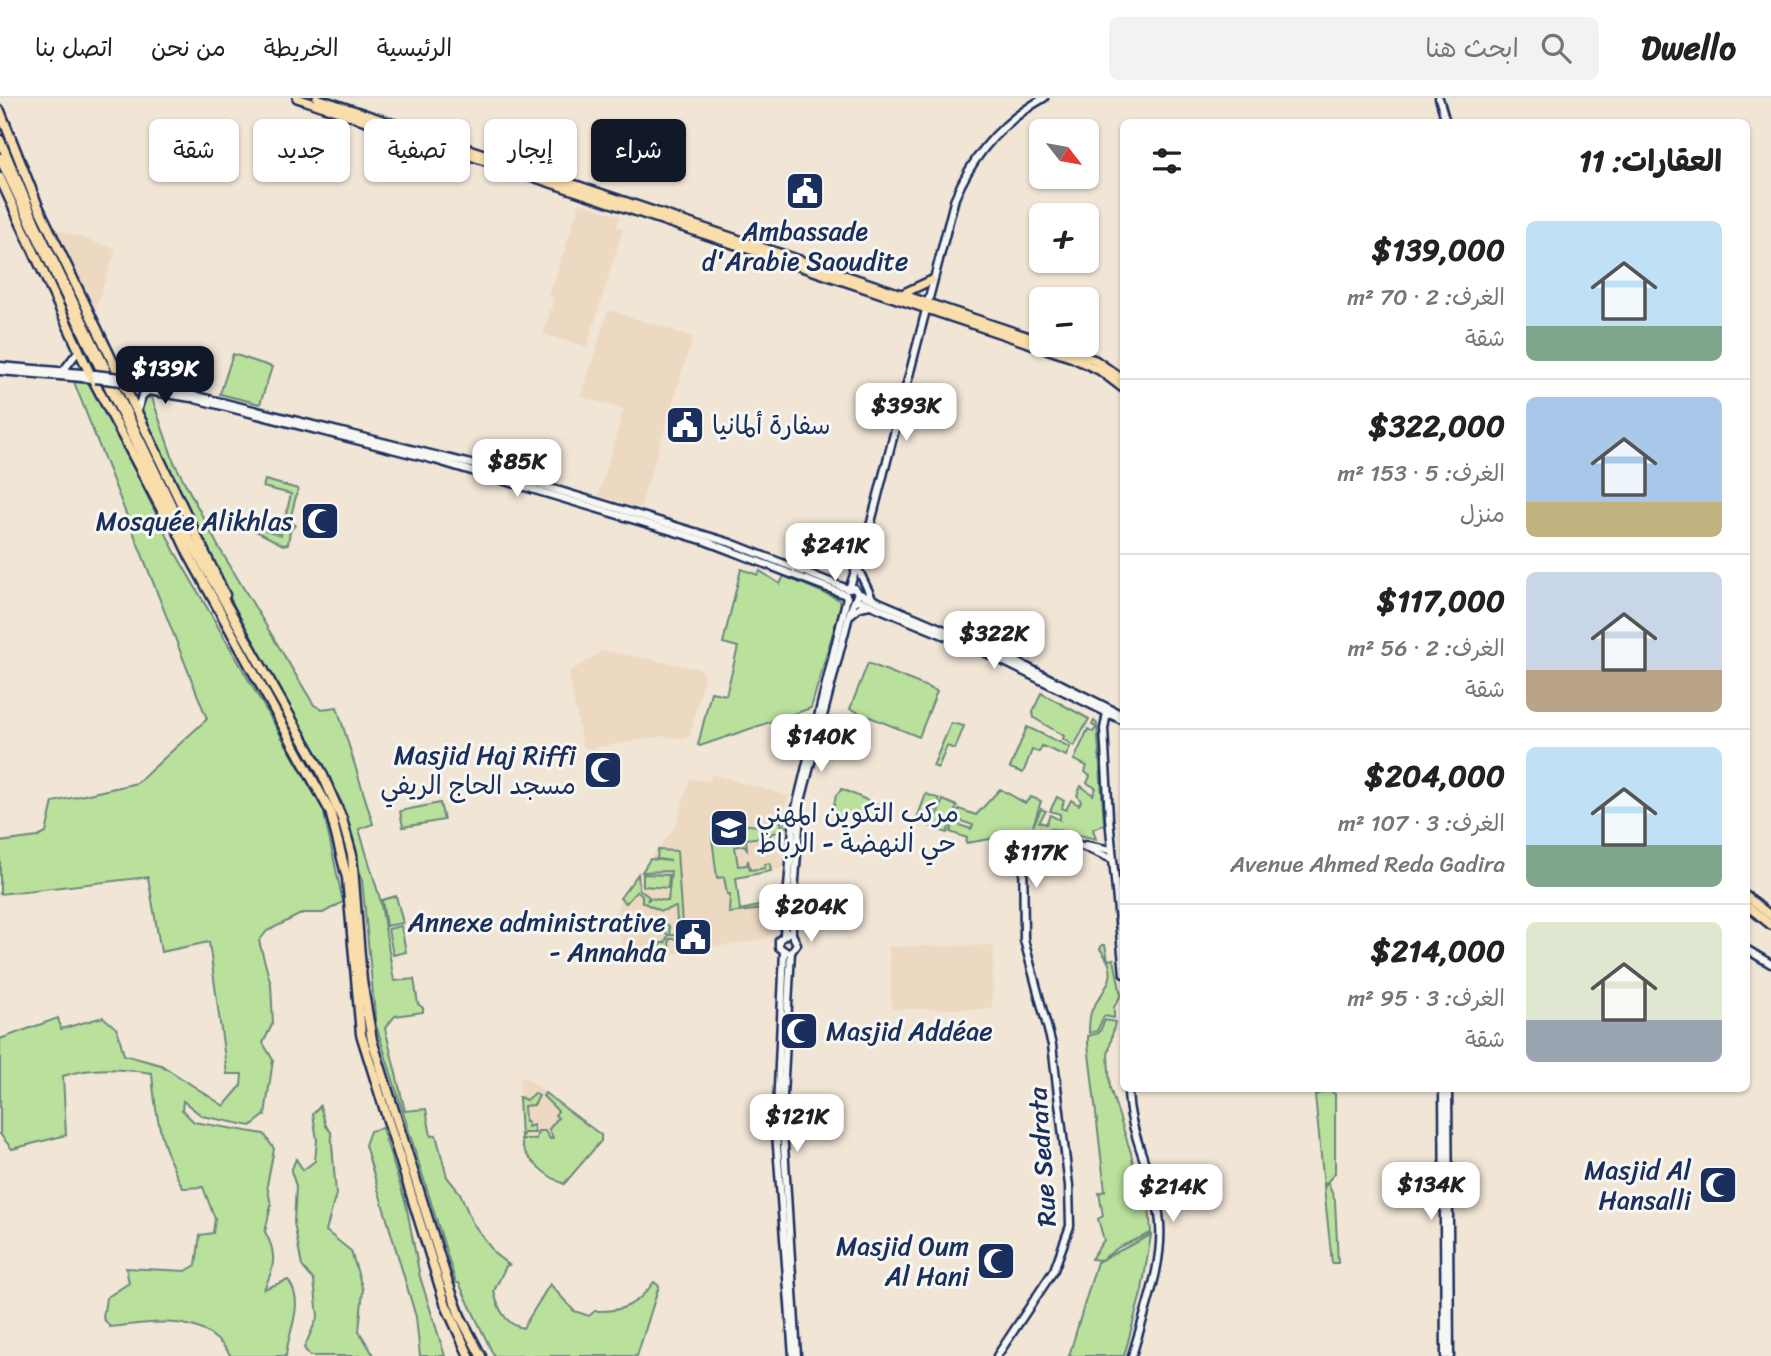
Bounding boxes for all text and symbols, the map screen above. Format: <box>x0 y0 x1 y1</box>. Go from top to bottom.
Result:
search box <box>1109 17 1599 80</box>
text: Dwello <box>1641 19 1736 77</box>
text: ابحث هنا <box>1425 25 1519 71</box>
text: اتصل بنا <box>35 27 113 69</box>
text: من نحن <box>151 27 226 69</box>
text: الخريطة <box>264 27 339 69</box>
text: الرئيسية <box>377 27 452 69</box>
icon: search <box>1537 29 1575 67</box>
chip: شقة <box>149 119 239 182</box>
chip: جديد <box>253 119 350 182</box>
chip: تصفية <box>364 119 470 182</box>
chip: إيجار <box>484 119 577 182</box>
chip: شراء <box>591 119 686 182</box>
north arrow <box>1029 119 1099 189</box>
map controls <box>1029 119 1099 357</box>
text: العقارات: 11 <box>1579 134 1722 188</box>
icon: filters <box>1148 142 1186 180</box>
public building icon: Ambassade d'Arabie Saoudite <box>784 170 826 212</box>
button: + <box>1029 203 1099 273</box>
place label: Ambassade d'Arabie Saoudite <box>702 208 908 284</box>
text: $139,000 <box>1372 223 1505 277</box>
icon: home <box>1582 249 1666 333</box>
text: الغرف: 2 · 70 m² <box>1347 277 1505 318</box>
button: − <box>1029 287 1099 357</box>
text: شقة <box>1465 318 1505 359</box>
pin: $139K <box>116 346 214 406</box>
text: $139K <box>132 348 198 389</box>
pin: $393K <box>857 384 955 443</box>
text: $393K <box>872 385 940 426</box>
text: $322,000 <box>1369 399 1505 453</box>
place label: سفارة ألمانيا <box>712 402 831 448</box>
public building icon: سفارة ألمانيا <box>664 404 706 446</box>
icon: home <box>1582 425 1666 509</box>
pin: $85K <box>476 440 558 499</box>
text: $85K <box>488 441 546 482</box>
text: الغرف: 5 · 153 m² <box>1338 453 1505 494</box>
text: منزل <box>1460 494 1505 535</box>
place label: Mosquée Alikhlas <box>96 498 294 544</box>
mosque icon: Mosquée Alikhlas <box>299 500 341 542</box>
pin: $241K <box>786 524 884 583</box>
text: $241K <box>802 525 868 566</box>
text: $117,000 <box>1377 574 1505 628</box>
icon: home <box>1582 600 1666 684</box>
pin: $322K <box>945 612 1043 671</box>
text: $322K <box>960 613 1028 654</box>
text: الغرف: 2 · 56 m² <box>1348 628 1505 669</box>
text: شقة <box>1465 669 1505 710</box>
pin: $140K <box>772 714 870 774</box>
text: $140K <box>787 716 855 757</box>
place label: Masjid Haj Riffi مسجد الحاج الريفي <box>380 732 577 808</box>
mosque icon: Masjid Haj Riffi مسجد الحاج الريفي <box>582 749 624 791</box>
text: $204,000 <box>1365 749 1505 803</box>
icon: home <box>1582 775 1666 859</box>
place label: مركب التكوين المهني حي النهضة - الرباط <box>756 790 959 866</box>
text: الغرف: 3 · 107 m² <box>1338 803 1505 844</box>
school or university icon: مركب التكوين المهني حي النهضة - الرباط <box>708 807 750 849</box>
pin: $117K <box>987 830 1085 890</box>
text: $117K <box>1005 832 1067 873</box>
text: Avenue Ahmed Reda Gadira <box>1230 844 1505 885</box>
pin: $204K <box>762 884 860 944</box>
text: $204K <box>775 886 847 927</box>
place label: Annexe administrative - Annahda <box>407 899 667 975</box>
public building icon: Annexe administrative - Annahda <box>672 916 714 958</box>
text: $214,000 <box>1371 924 1505 978</box>
icon: home <box>1582 950 1666 1034</box>
text: الغرف: 3 · 95 m² <box>1347 978 1505 1019</box>
place label: Masjid Addéae <box>826 1008 993 1054</box>
mosque icon: Masjid Addéae <box>778 1010 820 1052</box>
text: شقة <box>1465 1019 1505 1060</box>
street label: Rue Sedrata <box>1014 1085 1070 1228</box>
pin: $121K <box>748 1094 846 1154</box>
text: $121K <box>766 1096 828 1137</box>
place label: Masjid Al Hansalli <box>1584 1147 1692 1223</box>
pin: $134K <box>1382 1162 1480 1222</box>
pin: $214K <box>1124 1164 1222 1224</box>
text: $134K <box>1398 1164 1464 1205</box>
mosque icon: Masjid Al Hansalli <box>1697 1164 1739 1206</box>
text: $214K <box>1140 1166 1206 1207</box>
place label: Masjid Oum Al Hani <box>836 1223 970 1299</box>
mosque icon: Masjid Oum Al Hani <box>975 1240 1017 1282</box>

